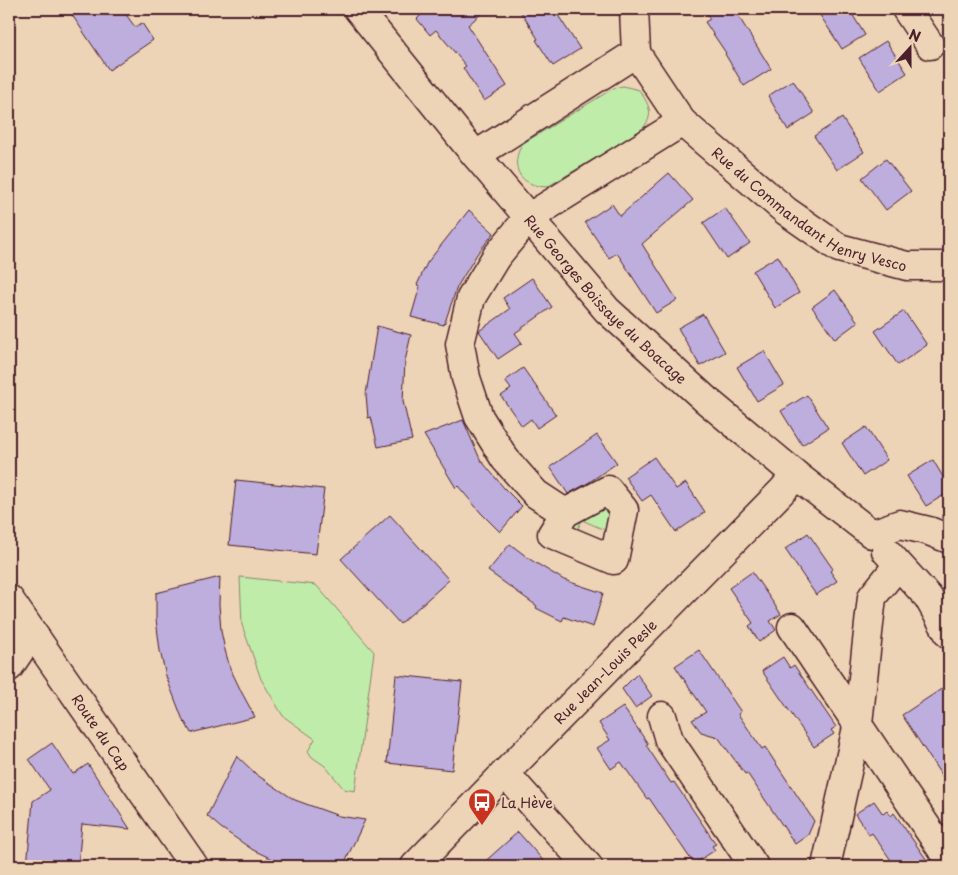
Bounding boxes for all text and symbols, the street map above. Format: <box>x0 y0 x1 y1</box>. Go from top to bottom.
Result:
north arrow <box>886 22 936 72</box>
text: N <box>906 24 924 47</box>
street label: Rue du Commandant Henry Vesco <box>708 142 909 276</box>
street label: Rue Georges Boissaye du Boacage <box>520 210 692 388</box>
street label: Rue Jean-Louis Pesle <box>549 614 661 728</box>
street label: Route du Cap <box>67 689 135 775</box>
bus stop icon: La Hève <box>467 787 497 826</box>
place label: La Hève <box>501 792 553 813</box>

